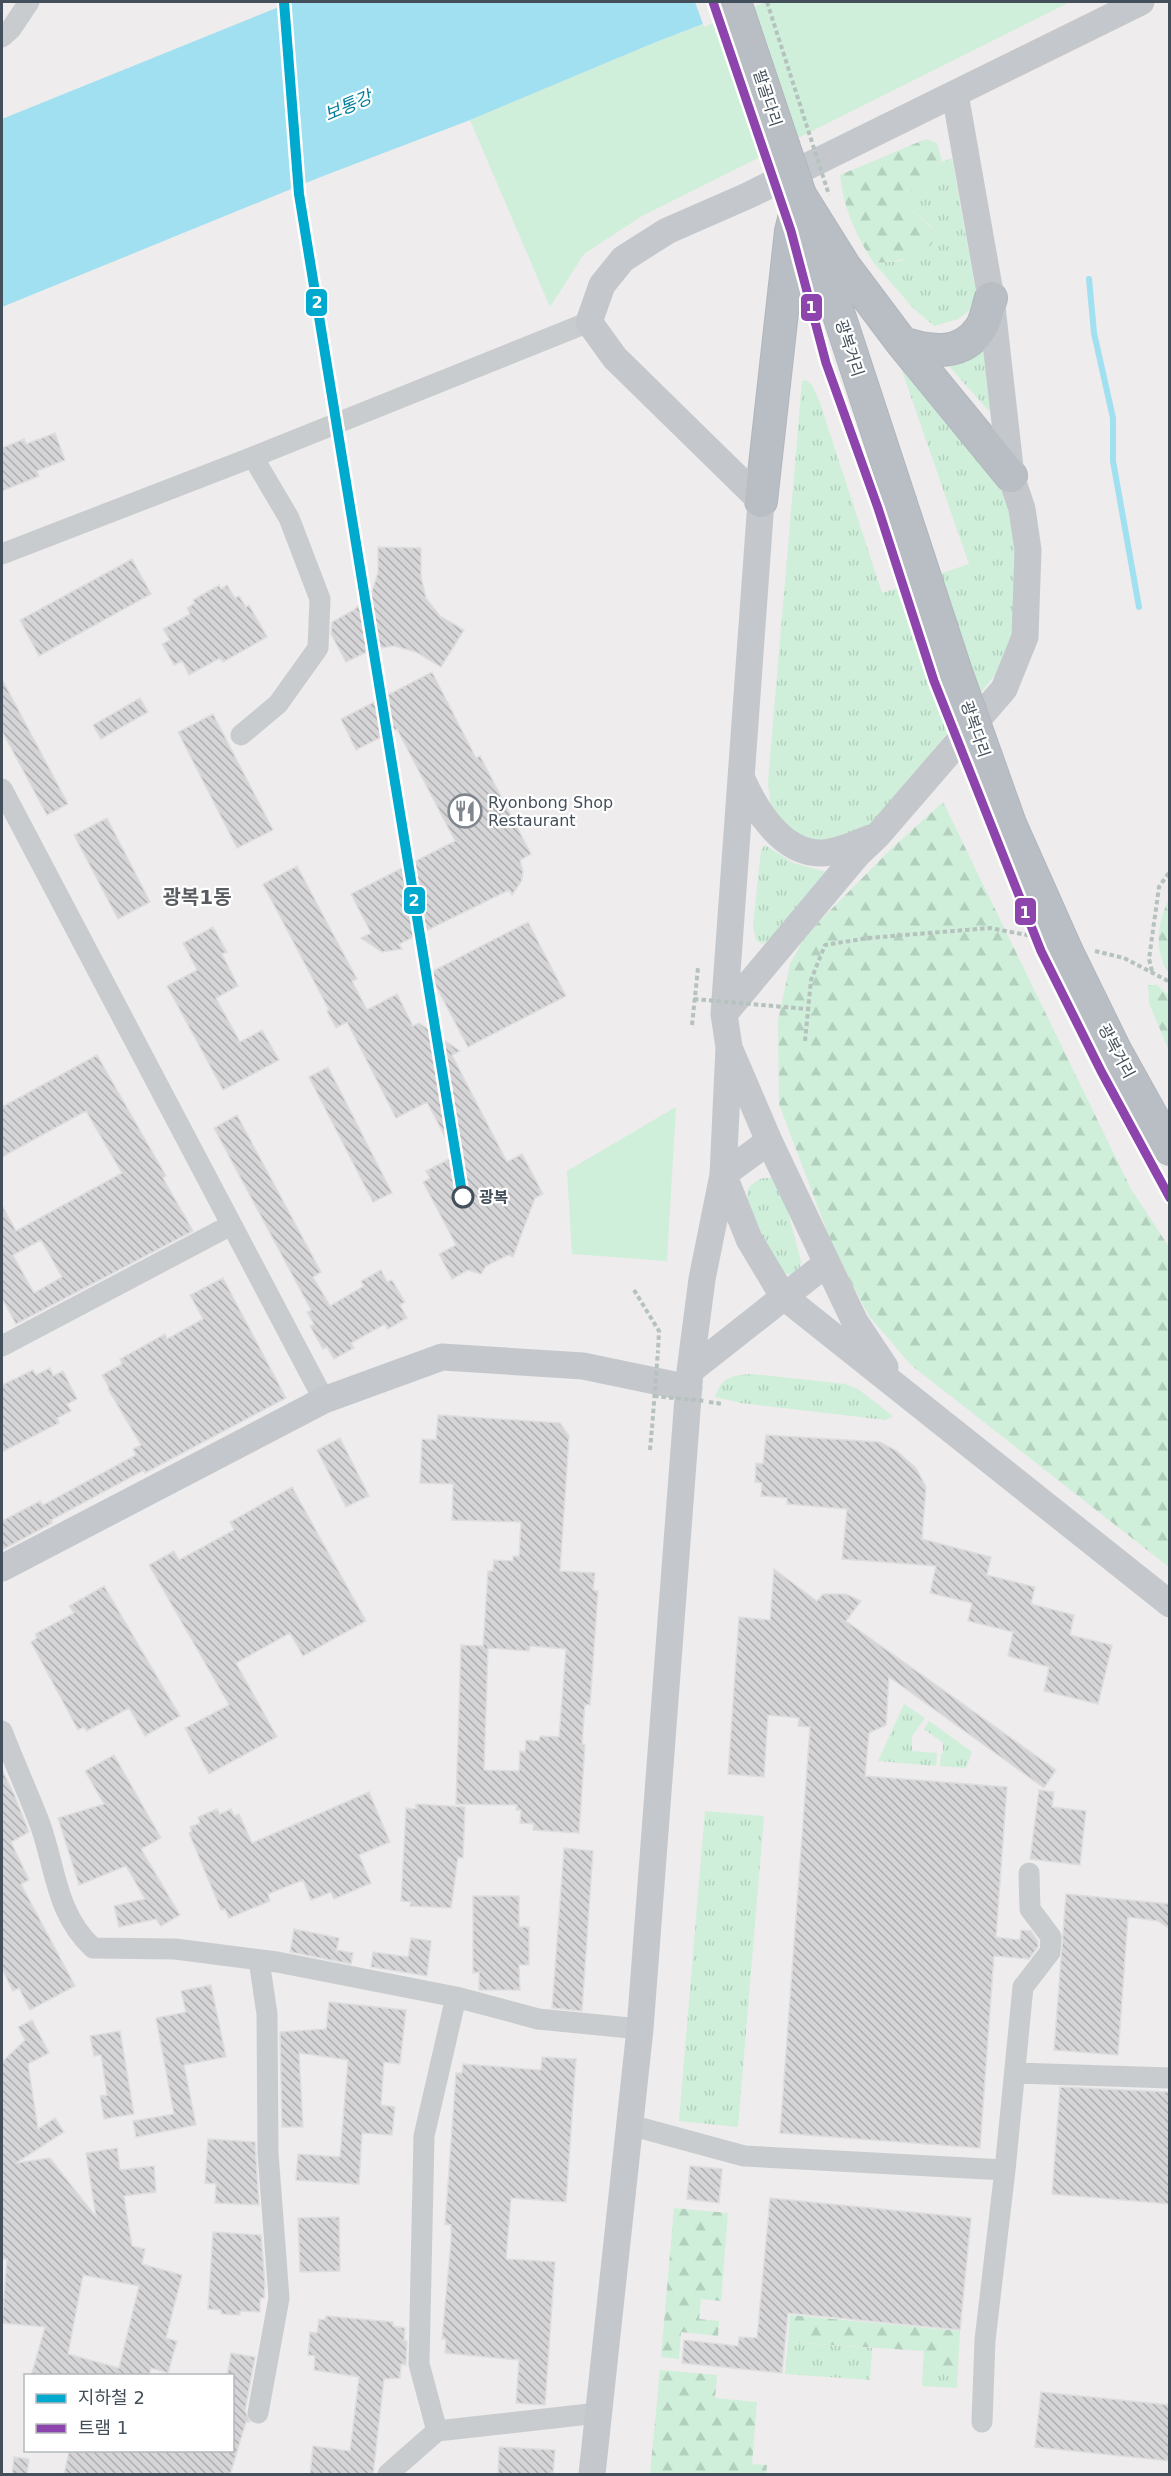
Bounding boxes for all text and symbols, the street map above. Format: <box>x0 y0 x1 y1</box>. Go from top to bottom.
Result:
street label: 팔골다리 <box>749 67 786 129</box>
water label: 보통강 <box>321 85 377 125</box>
line badge: 2 <box>305 288 328 317</box>
text: 2 <box>311 293 323 312</box>
line badge: 1 <box>800 293 823 322</box>
text: 1 <box>805 298 817 317</box>
street label: 광복거리 <box>831 317 868 379</box>
street label: 광복다리 <box>957 698 994 760</box>
restaurant icon: Ryonbong Shop Restaurant <box>447 793 483 829</box>
place label: Ryonbong Shop Restaurant <box>488 793 613 830</box>
district label: 광복1동 <box>162 885 232 909</box>
line badge: 2 <box>403 886 426 915</box>
text: 2 <box>408 891 420 910</box>
line badge: 1 <box>1014 897 1037 926</box>
text: 1 <box>1019 903 1031 922</box>
street label: 광복거리 <box>1094 1021 1139 1082</box>
marker: 광복 <box>452 1186 474 1208</box>
place label: 광복 <box>479 1188 508 1207</box>
legend <box>24 2374 234 2452</box>
text: 지하철 2 <box>78 2387 145 2408</box>
text: 트램 1 <box>78 2417 128 2438</box>

